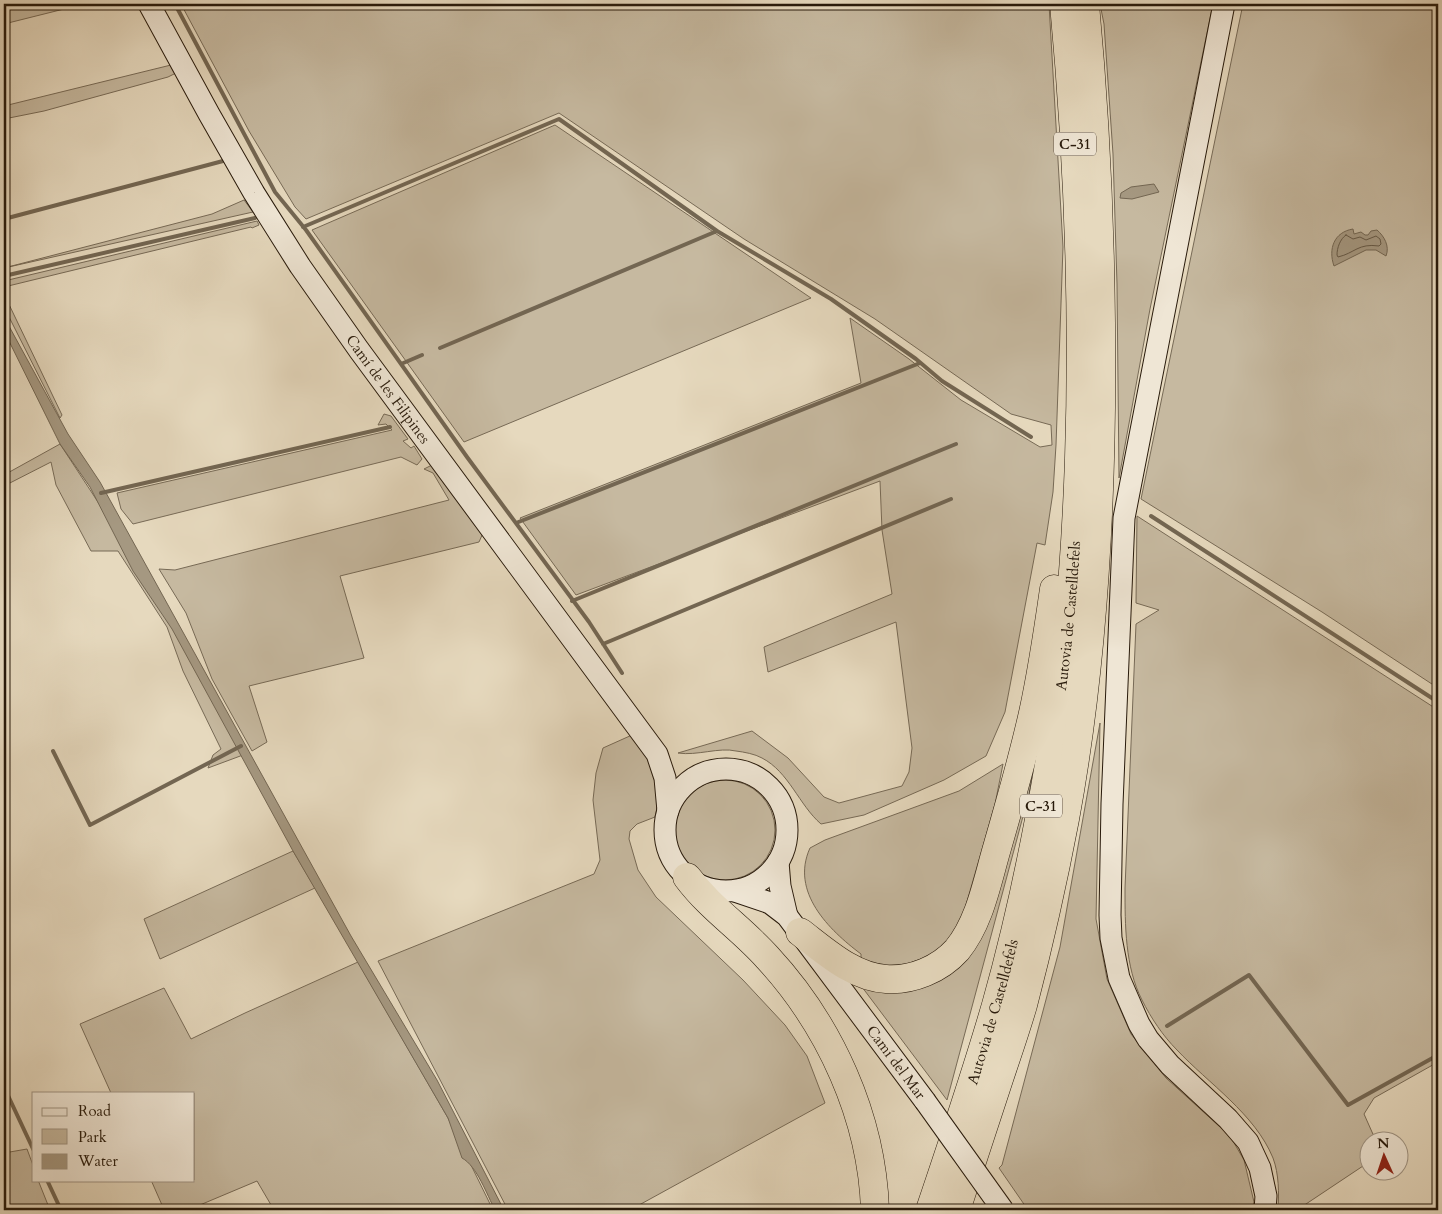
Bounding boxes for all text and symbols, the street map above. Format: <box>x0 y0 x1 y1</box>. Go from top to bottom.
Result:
road number: C-31 <box>1054 132 1096 156</box>
street label: Camí de les Filipines <box>341 331 435 448</box>
street label: Autovia de Castelldefels <box>1051 540 1085 692</box>
road number: C-31 <box>1020 794 1062 818</box>
street label: Autovia de Castelldefels <box>962 937 1023 1087</box>
street label: Camí del Mar <box>862 1021 931 1104</box>
legend <box>32 1092 195 1182</box>
text: Road <box>78 1101 111 1121</box>
text: Park <box>78 1127 107 1147</box>
north arrow <box>1360 1132 1410 1182</box>
text: N <box>1377 1134 1390 1153</box>
text: Water <box>77 1151 119 1171</box>

